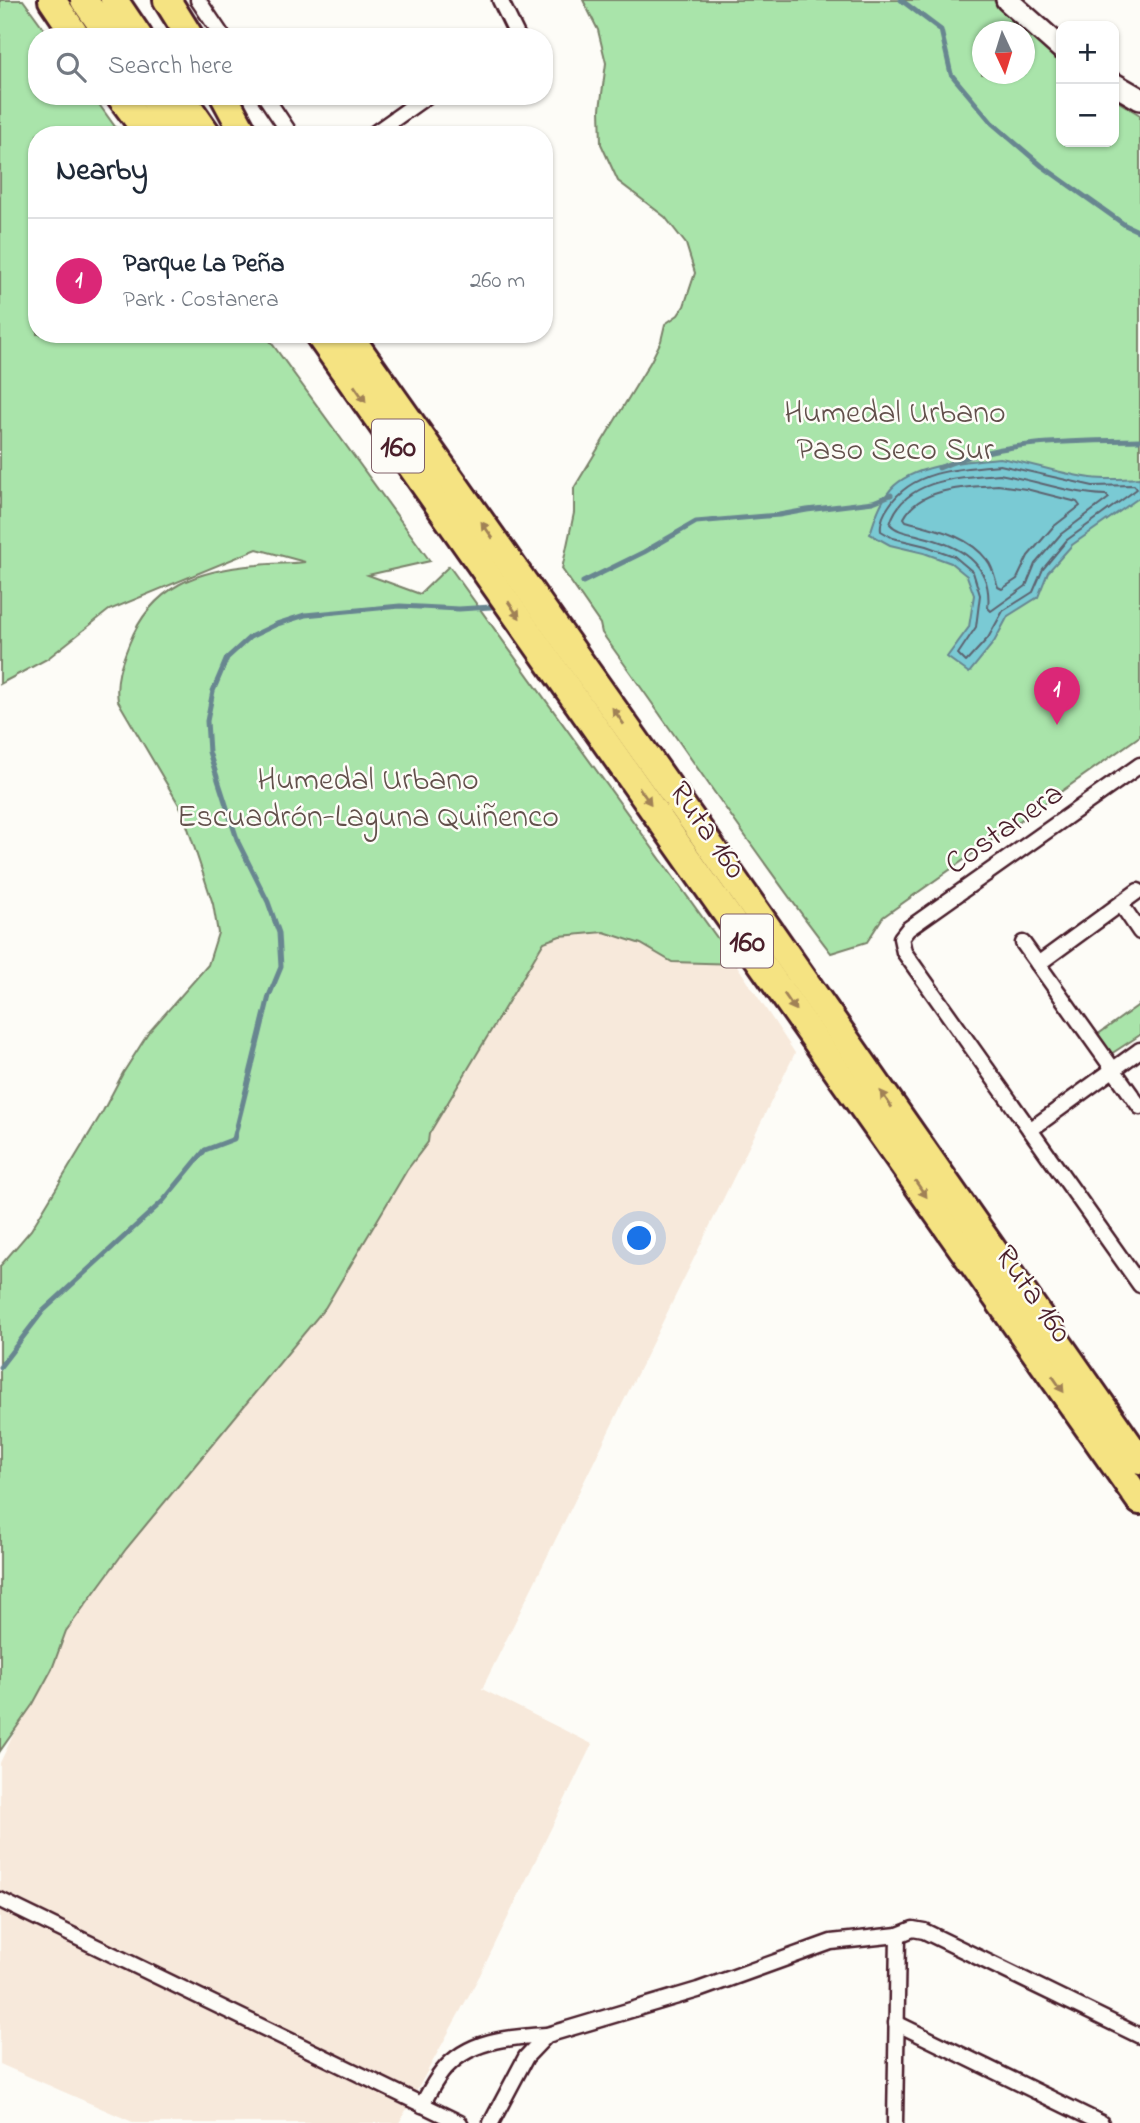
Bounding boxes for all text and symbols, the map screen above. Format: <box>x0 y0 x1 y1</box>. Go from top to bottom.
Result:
north arrow <box>972 21 1035 84</box>
map controls <box>1056 21 1119 147</box>
button: + <box>1056 21 1119 84</box>
search box <box>28 28 553 105</box>
icon: search <box>52 48 90 86</box>
text: Search here <box>108 48 233 86</box>
button: − <box>1056 84 1119 147</box>
text: Nearby <box>56 150 148 194</box>
text: Parque La Peña <box>123 246 285 284</box>
text: 1 <box>75 265 83 298</box>
text: 260 m <box>470 265 525 298</box>
text: Park · Costanera <box>123 284 279 317</box>
one-way arrow <box>353 385 367 403</box>
park label: Humedal Urbano Paso Seco Sur <box>784 391 1006 475</box>
road number: 160 <box>372 420 424 472</box>
one-way arrow <box>480 521 494 539</box>
one-way arrow <box>507 601 521 619</box>
pin: 1 <box>1034 667 1080 725</box>
one-way arrow <box>611 707 625 725</box>
park label: Humedal Urbano Escuadrón-Laguna Quiñenco <box>177 758 559 842</box>
street label: Ruta 160 <box>655 772 757 890</box>
street label: Costanera <box>936 772 1074 888</box>
one-way arrow <box>638 787 652 805</box>
road number: 160 <box>721 914 773 967</box>
one-way arrow <box>783 993 797 1011</box>
one-way arrow <box>879 1090 893 1108</box>
one-way arrow <box>914 1180 928 1198</box>
your location <box>622 1221 656 1255</box>
street label: Ruta 160 <box>981 1236 1083 1354</box>
one-way arrow <box>1051 1375 1065 1393</box>

